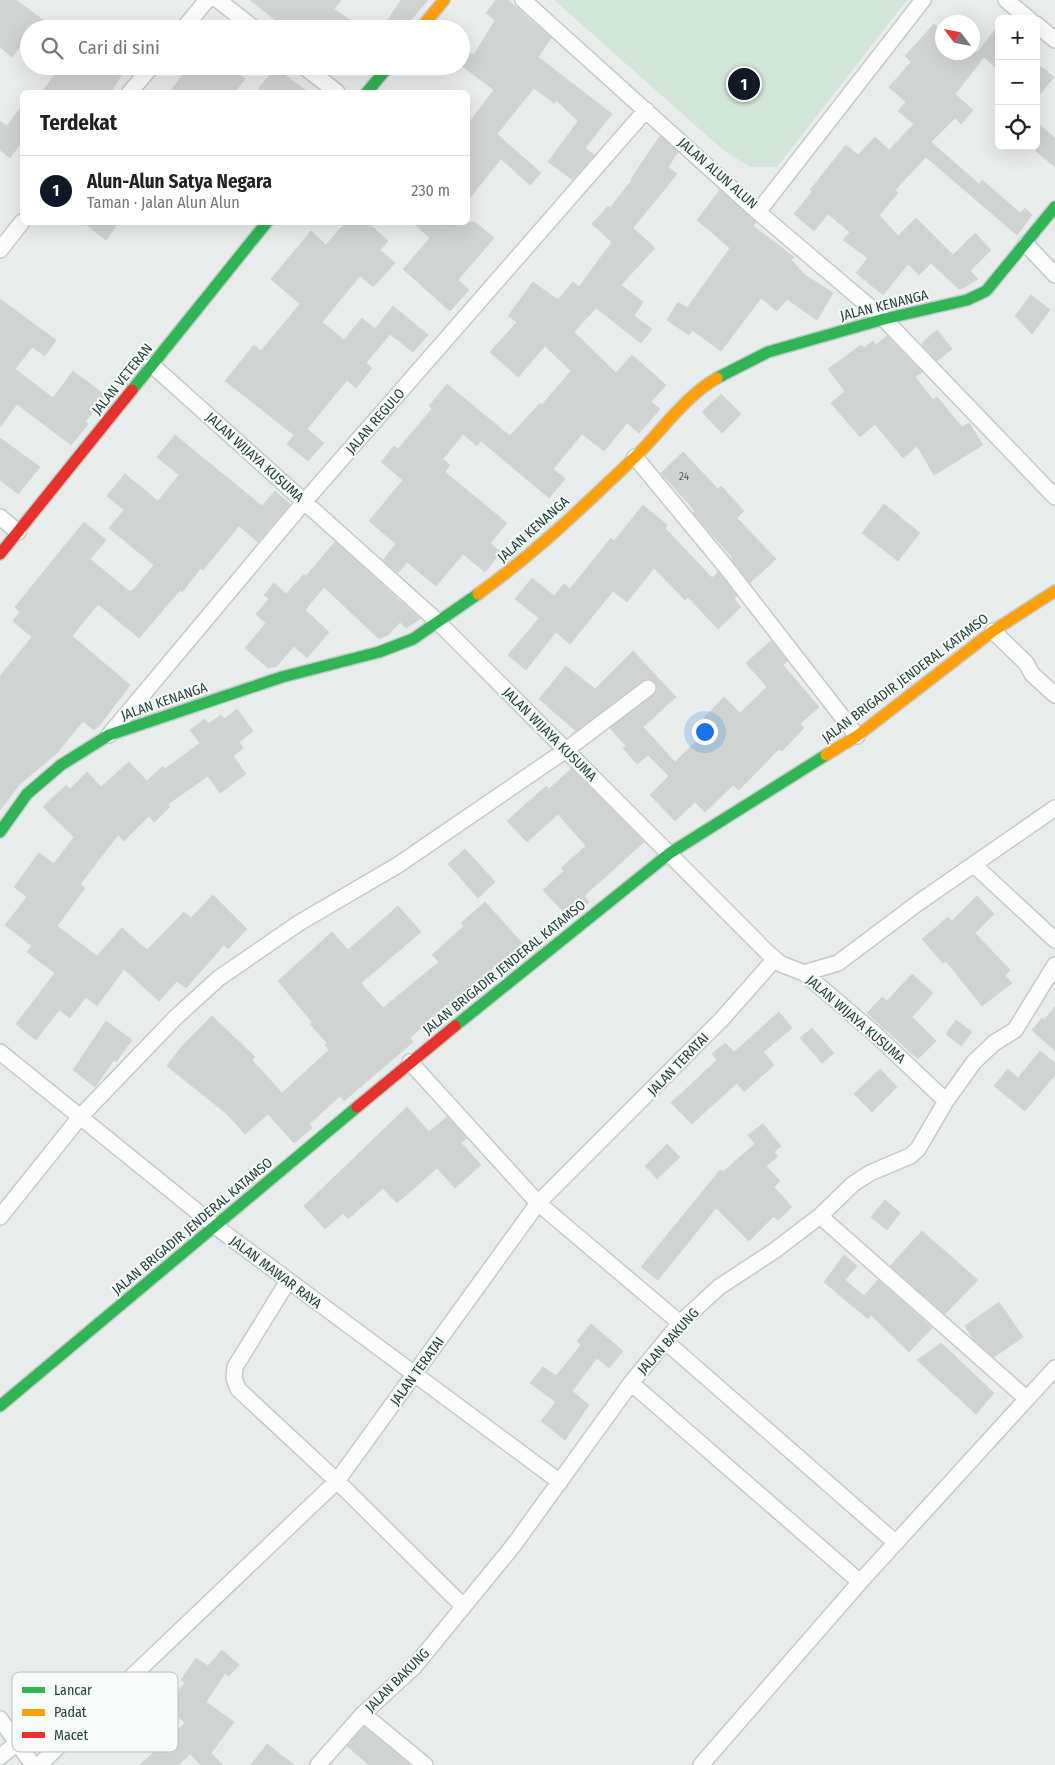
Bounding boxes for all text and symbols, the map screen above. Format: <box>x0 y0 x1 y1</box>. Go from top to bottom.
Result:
north arrow <box>935 15 980 60</box>
map controls <box>995 15 1040 150</box>
button: + <box>995 15 1040 60</box>
search box <box>20 20 470 75</box>
icon: search <box>38 34 66 62</box>
text: Cari di sini <box>78 36 160 59</box>
button: − <box>995 60 1040 105</box>
pin: 1 <box>728 65 760 103</box>
button: locate <box>995 105 1040 150</box>
text: Terdekat <box>40 110 117 136</box>
street label: JALAN ALUN ALUN <box>674 134 761 213</box>
text: Alun-Alun Satya Negara <box>87 170 272 193</box>
text: 1 <box>53 181 59 200</box>
text: 230 m <box>411 181 450 200</box>
text: Taman · Jalan Alun Alun <box>87 193 240 212</box>
street label: JALAN KENANGA <box>838 286 931 325</box>
street label: JALAN VETERAN <box>88 340 156 418</box>
street label: JALAN REGULO <box>342 385 409 458</box>
street label: JALAN WIJAYA KUSUMA <box>202 409 308 506</box>
house number: 24 <box>679 470 690 483</box>
street label: JALAN KENANGA <box>494 492 573 566</box>
street label: JALAN BRIGADIR JENDERAL KATAMSO <box>819 610 992 747</box>
street label: JALAN KENANGA <box>119 679 210 724</box>
street label: JALAN WIJAYA KUSUMA <box>499 684 601 785</box>
your location <box>692 719 718 745</box>
street label: JALAN BRIGADIR JENDERAL KATAMSO <box>420 896 589 1038</box>
street label: JALAN WIJAYA KUSUMA <box>803 972 909 1068</box>
street label: JALAN TERATAI <box>644 1029 713 1099</box>
street label: JALAN BRIGADIR JENDERAL KATAMSO <box>109 1154 276 1299</box>
street label: JALAN MAWAR RAYA <box>226 1232 325 1313</box>
street label: JALAN BAKUNG <box>634 1305 703 1378</box>
street label: JALAN TERATAI <box>387 1334 448 1409</box>
street label: JALAN BAKUNG <box>362 1645 433 1716</box>
legend <box>12 1672 178 1752</box>
text: Lancar <box>54 1682 92 1699</box>
text: Padat <box>54 1704 87 1721</box>
text: Macet <box>54 1727 88 1744</box>

